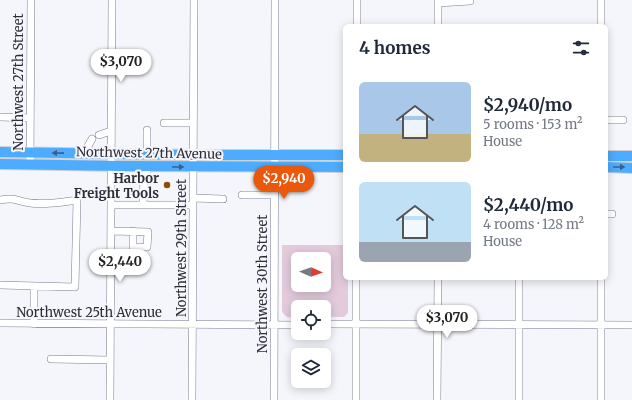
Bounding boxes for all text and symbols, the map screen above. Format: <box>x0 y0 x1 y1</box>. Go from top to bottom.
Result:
street label: Northwest 27th Street <box>10 13 27 151</box>
text: 4 homes <box>359 37 430 59</box>
icon: filters <box>570 37 592 59</box>
pin: $3,070 <box>88 49 154 83</box>
text: $3,070 <box>100 53 142 70</box>
text: $2,940/mo <box>483 94 572 116</box>
icon: home <box>391 98 439 146</box>
text: 5 rooms · 153 m² <box>483 116 582 133</box>
text: House <box>483 133 522 150</box>
street label: Northwest 27th Avenue <box>76 143 222 163</box>
one-way arrow <box>51 150 64 156</box>
one-way arrow <box>172 164 185 170</box>
one-way arrow <box>613 164 625 171</box>
pin: $2,940 <box>251 166 317 200</box>
place label: Harbor Freight Tools <box>74 170 159 202</box>
text: $2,940 <box>262 170 306 187</box>
street label: Northwest 29th Street <box>173 179 190 317</box>
marker: Harbor Freight Tools <box>162 180 172 190</box>
text: $2,440/mo <box>483 194 574 216</box>
icon: home <box>391 198 439 246</box>
street label: Northwest 30th Street <box>254 215 271 353</box>
text: 4 rooms · 128 m² <box>483 216 584 233</box>
text: House <box>483 233 522 250</box>
pin: $2,440 <box>87 249 153 283</box>
north arrow <box>291 252 331 292</box>
map controls <box>291 252 331 388</box>
text: $2,440 <box>98 253 142 270</box>
button: locate <box>291 300 331 340</box>
street label: Northwest 25th Avenue <box>16 304 162 321</box>
pin: $3,070 <box>414 305 480 339</box>
text: $3,070 <box>426 309 468 326</box>
button: layers <box>291 348 331 388</box>

